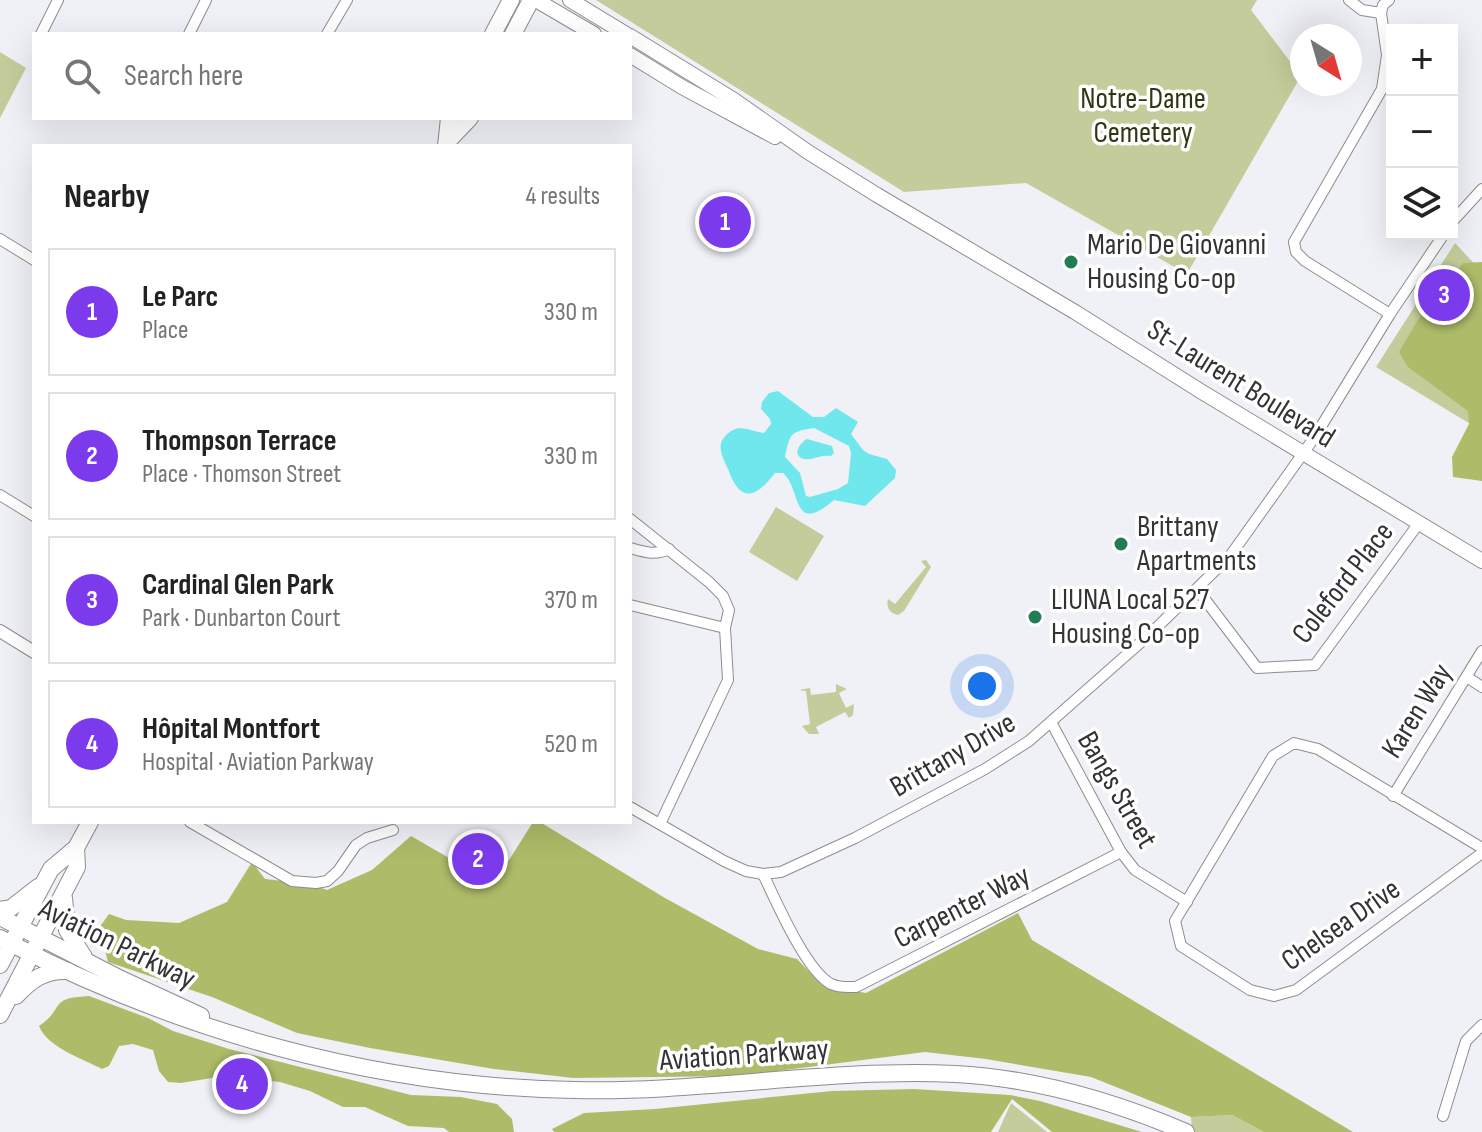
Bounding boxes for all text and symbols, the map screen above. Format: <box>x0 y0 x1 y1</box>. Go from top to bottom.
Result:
north arrow <box>1290 24 1362 96</box>
map controls <box>1386 24 1458 240</box>
button: + <box>1386 24 1458 96</box>
search box <box>32 32 632 120</box>
icon: search <box>60 54 104 98</box>
text: Search here <box>124 58 243 94</box>
park label: Notre-Dame Cemetery <box>1080 81 1206 151</box>
button: − <box>1386 96 1458 168</box>
button: layers <box>1386 168 1458 240</box>
text: Nearby <box>64 176 150 217</box>
text: 4 results <box>525 181 600 212</box>
pin: 1 <box>699 192 751 252</box>
place label: Mario De Giovanni Housing Co-op <box>1087 227 1266 297</box>
marker: Mario De Giovanni Housing Co-op <box>1062 253 1080 271</box>
pin: 3 <box>1418 265 1470 325</box>
text: Le Parc <box>142 279 218 315</box>
text: 1 <box>87 297 97 328</box>
text: 330 m <box>544 297 598 328</box>
street label: St-Laurent Boulevard <box>1141 312 1341 456</box>
text: Place <box>142 315 189 346</box>
text: Thompson Terrace <box>142 423 337 459</box>
text: 2 <box>86 441 98 472</box>
text: 330 m <box>544 441 598 472</box>
text: Place · Thomson Street <box>142 459 341 490</box>
place label: Brittany Apartments <box>1136 509 1257 579</box>
street label: Coleford Place <box>1284 515 1402 651</box>
marker: Brittany Apartments <box>1112 535 1130 553</box>
text: Cardinal Glen Park <box>142 567 334 603</box>
place label: LIUNA Local 527 Housing Co-op <box>1051 582 1209 652</box>
text: 3 <box>86 585 98 616</box>
text: 370 m <box>544 585 598 616</box>
text: Park · Dunbarton Court <box>142 603 340 634</box>
marker: LIUNA Local 527 Housing Co-op <box>1026 608 1044 626</box>
street label: Karen Way <box>1374 657 1460 765</box>
your location <box>962 666 1002 706</box>
street label: Brittany Drive <box>884 705 1022 805</box>
text: Hôpital Montfort <box>142 711 320 747</box>
street label: Bangs Street <box>1069 725 1165 855</box>
text: 4 <box>86 729 98 760</box>
text: 520 m <box>544 729 598 760</box>
text: Hospital · Aviation Parkway <box>142 747 374 778</box>
pin: 2 <box>452 829 504 889</box>
street label: Carpenter Way <box>888 857 1036 957</box>
street label: Chelsea Drive <box>1275 871 1407 979</box>
street label: Aviation Parkway <box>32 890 201 997</box>
street label: Aviation Parkway <box>657 1031 830 1079</box>
pin: 4 <box>216 1054 268 1114</box>

